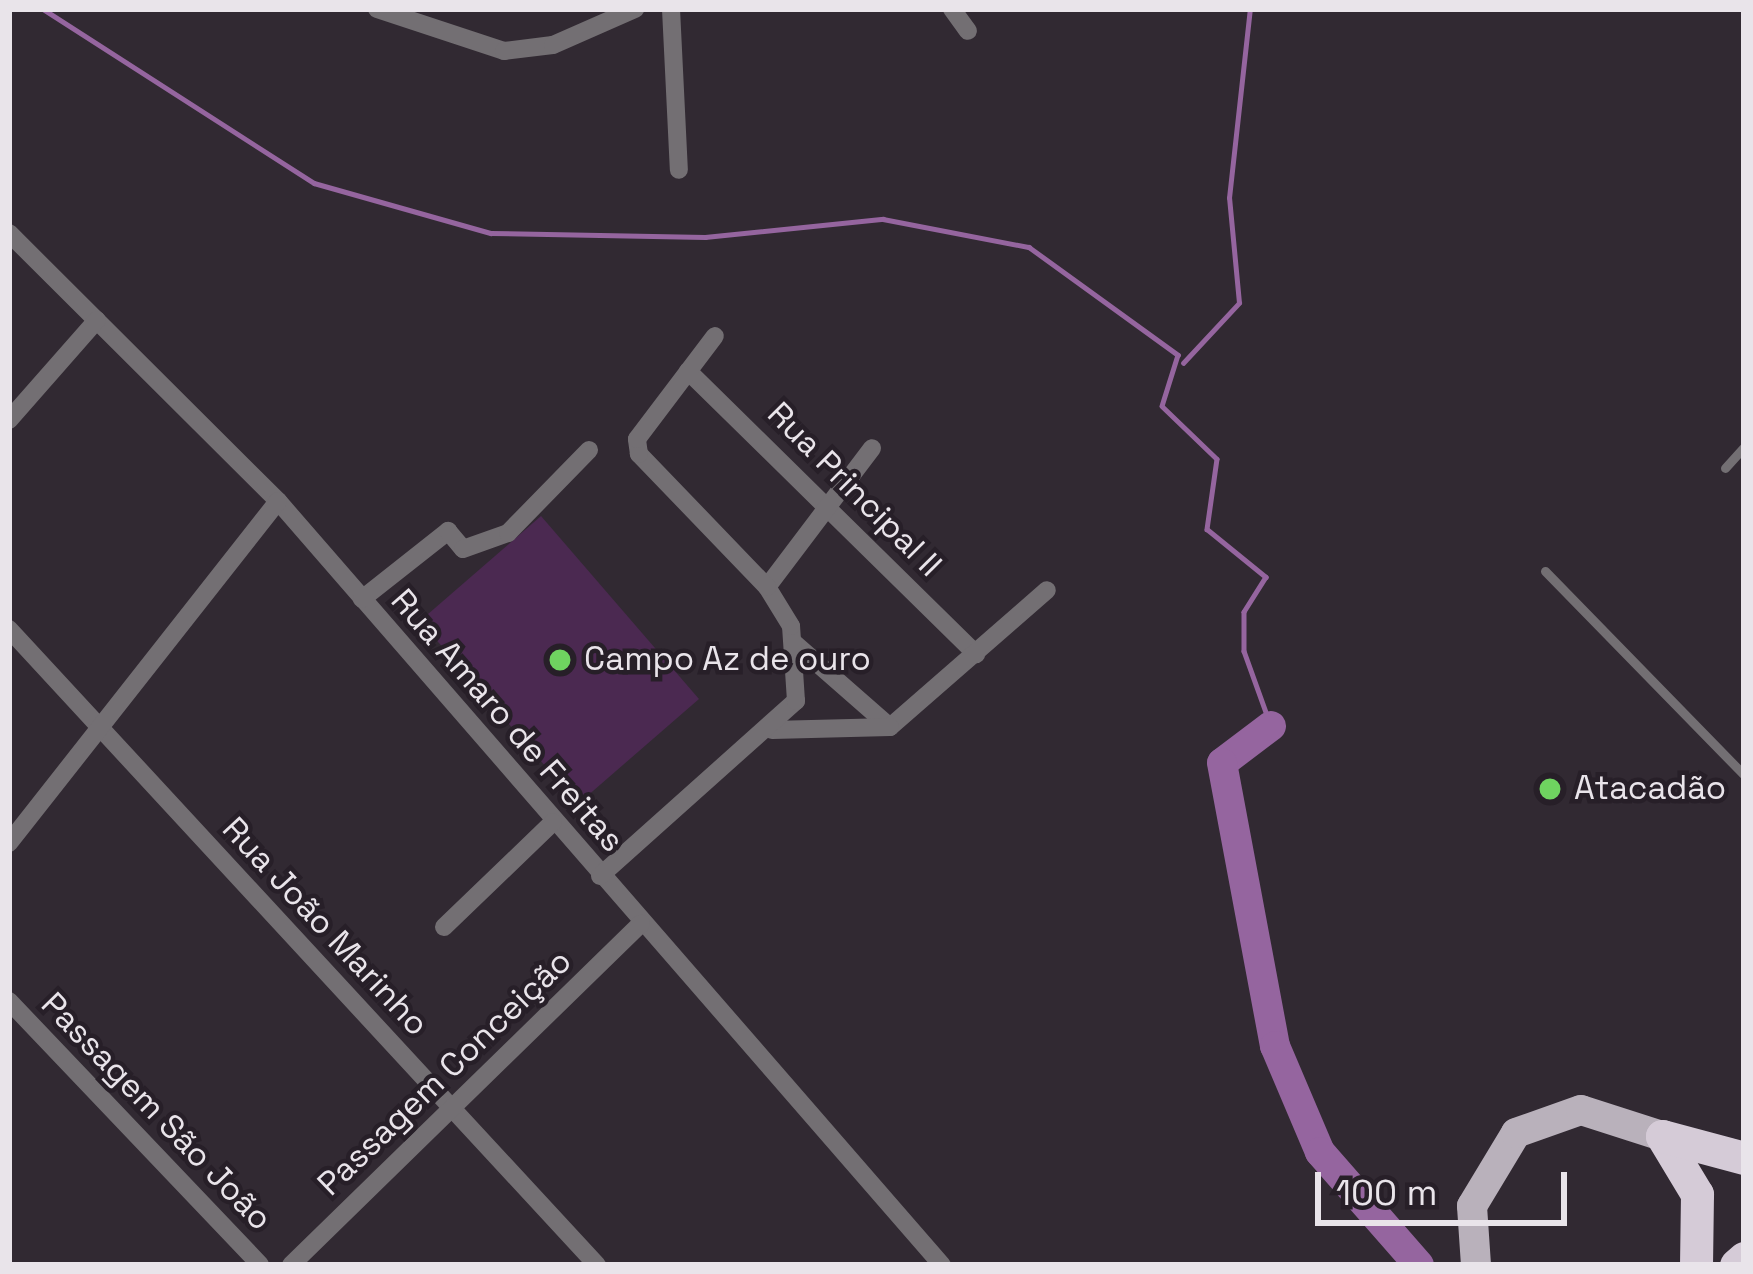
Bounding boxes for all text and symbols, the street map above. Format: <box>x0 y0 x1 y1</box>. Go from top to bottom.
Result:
street label: Rua Principal II <box>759 395 949 585</box>
street label: Rua Amaro de Freitas <box>382 582 632 860</box>
place label: Campo Az de ouro <box>584 640 871 680</box>
marker: Campo Az de ouro <box>547 647 573 673</box>
place label: Atacadão <box>1574 769 1726 809</box>
marker: Atacadão <box>1537 776 1563 802</box>
street label: Rua João Marinho <box>214 810 436 1044</box>
street label: Passagem Conceição <box>310 942 580 1204</box>
street label: Passagem São João <box>32 985 280 1239</box>
scale bar <box>1321 1148 1573 1222</box>
text: 100 m <box>1336 1170 1437 1216</box>

